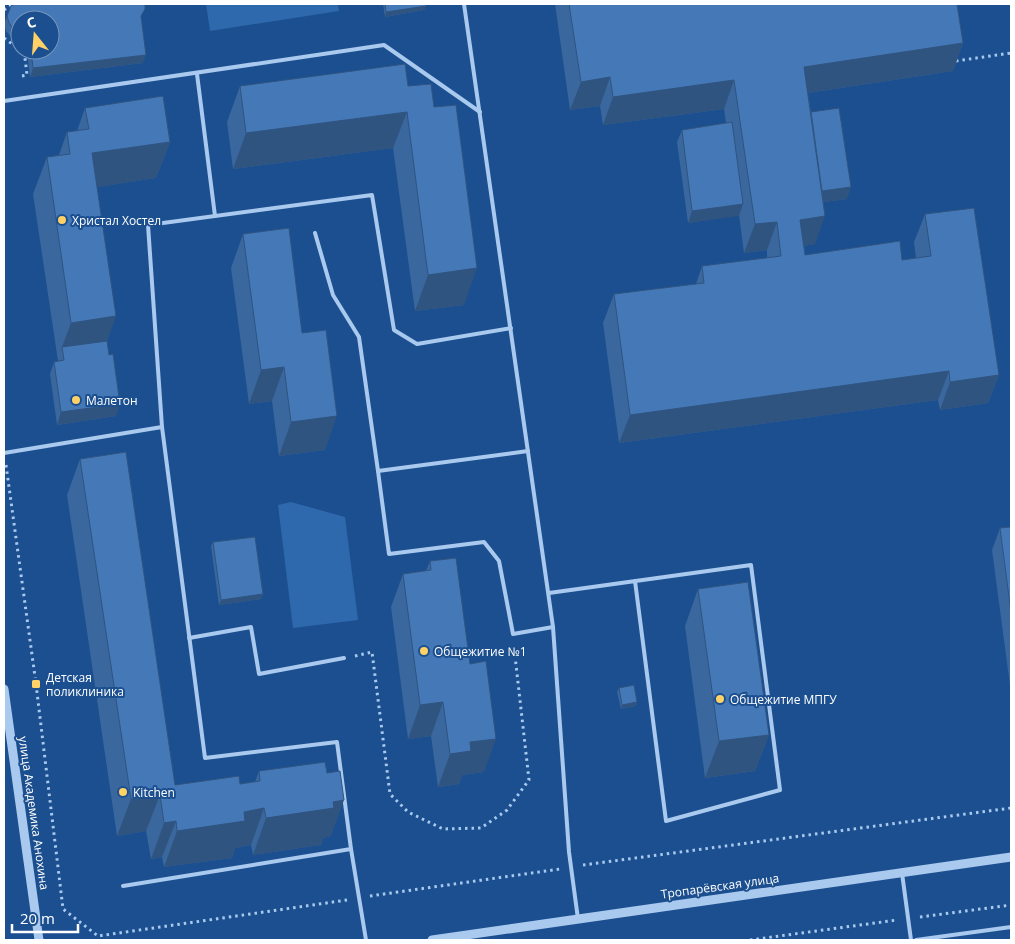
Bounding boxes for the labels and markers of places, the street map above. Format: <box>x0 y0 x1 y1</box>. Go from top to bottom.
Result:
place label: Христал Хостел <box>72 212 161 229</box>
marker: Христал Хостел <box>56 214 68 226</box>
place label: Малетон <box>86 392 138 409</box>
marker: Малетон <box>70 394 82 406</box>
place label: Общежитие №1 <box>434 643 527 660</box>
marker: Общежитие №1 <box>418 645 430 657</box>
place label: Детская поликлиника <box>46 669 124 700</box>
marker: Детская поликлиника <box>30 678 42 690</box>
place label: Общежитие МПГУ <box>730 691 837 708</box>
marker: Общежитие МПГУ <box>714 693 726 705</box>
place label: Kitchen <box>133 784 175 801</box>
marker: Kitchen <box>117 786 129 798</box>

